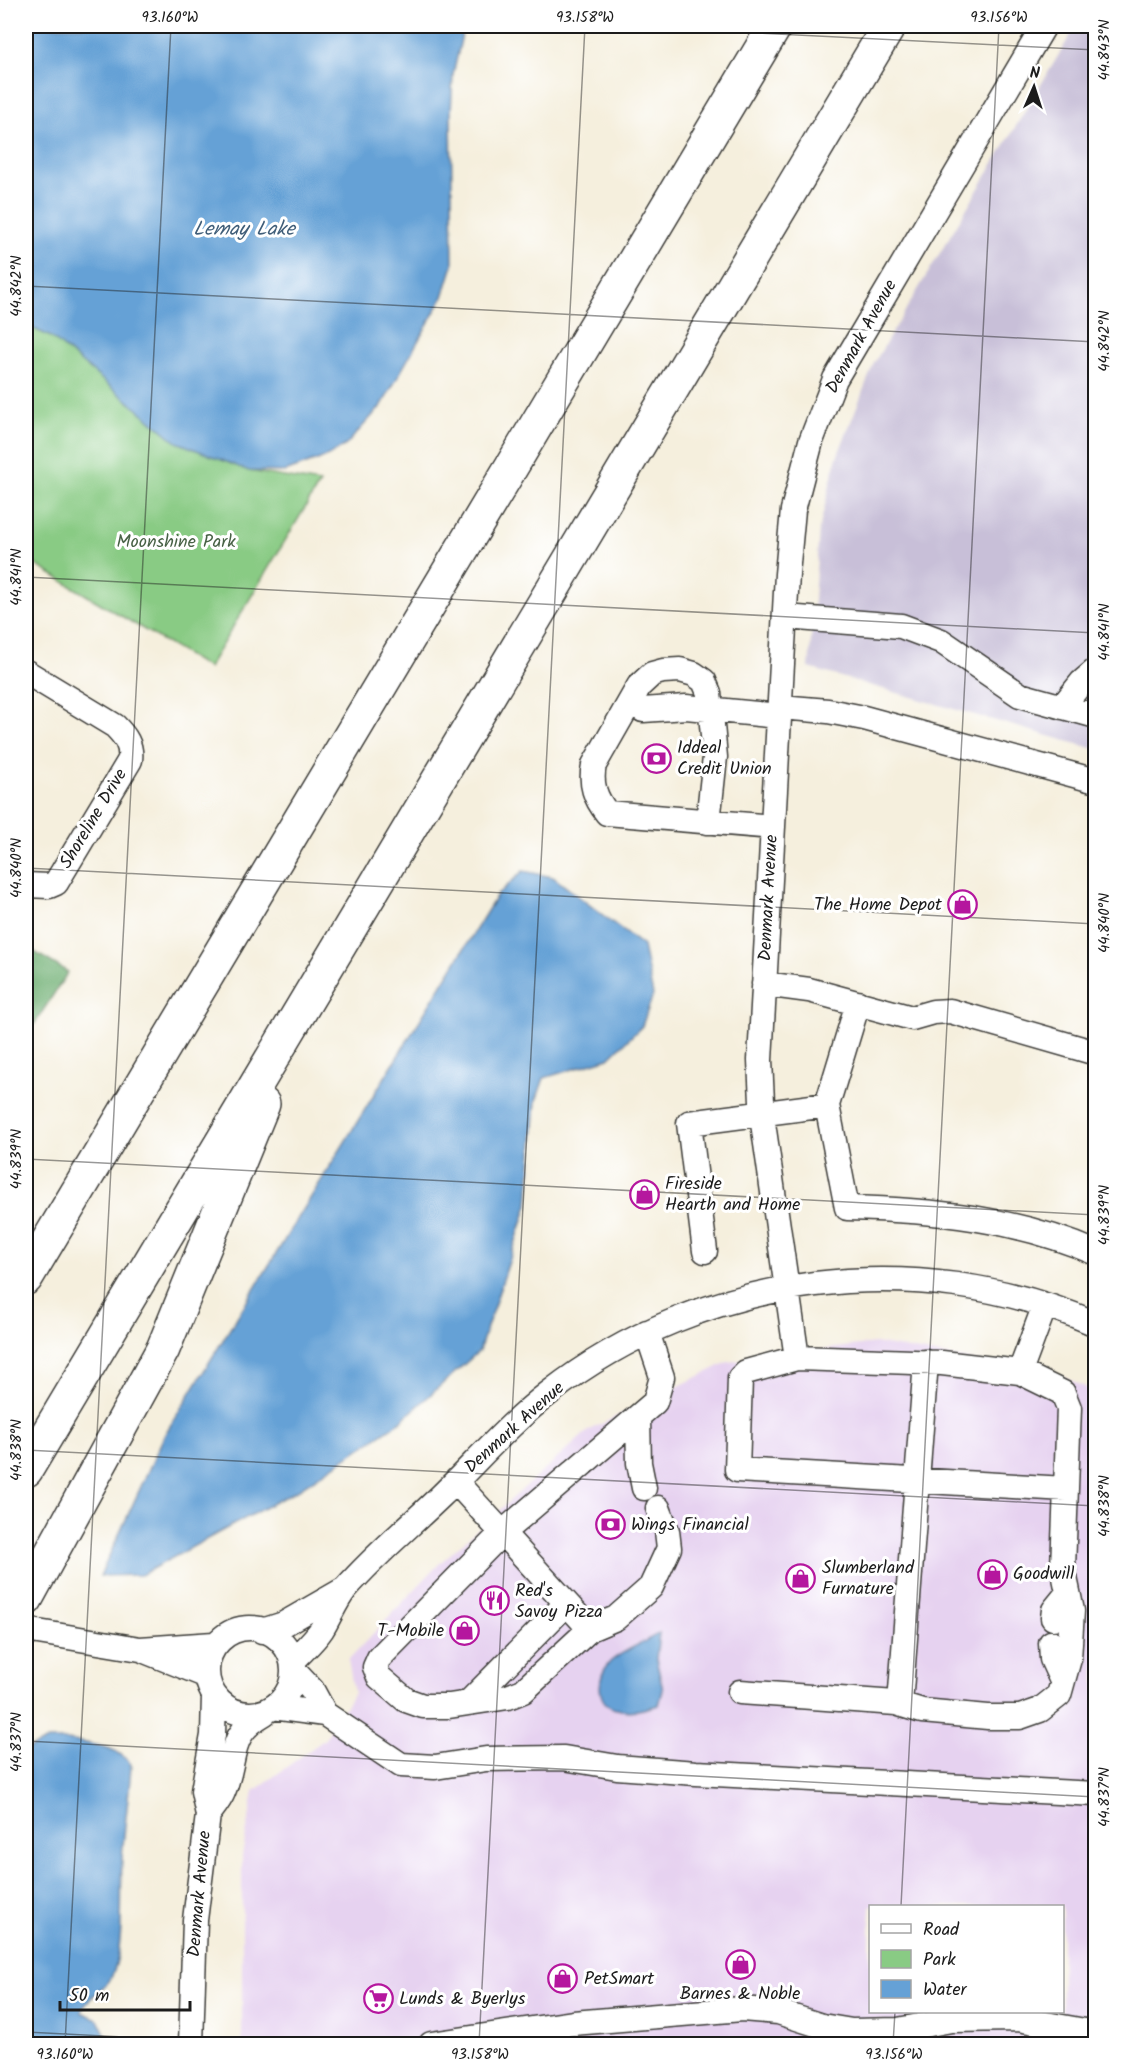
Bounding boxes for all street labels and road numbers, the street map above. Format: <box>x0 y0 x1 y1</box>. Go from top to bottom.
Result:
street label: Denmark Avenue <box>819 275 905 399</box>
street label: Shoreline Drive <box>53 763 135 875</box>
street label: Denmark Avenue <box>751 834 787 962</box>
street label: Denmark Avenue <box>458 1375 572 1481</box>
street label: Denmark Avenue <box>180 1830 220 1958</box>

